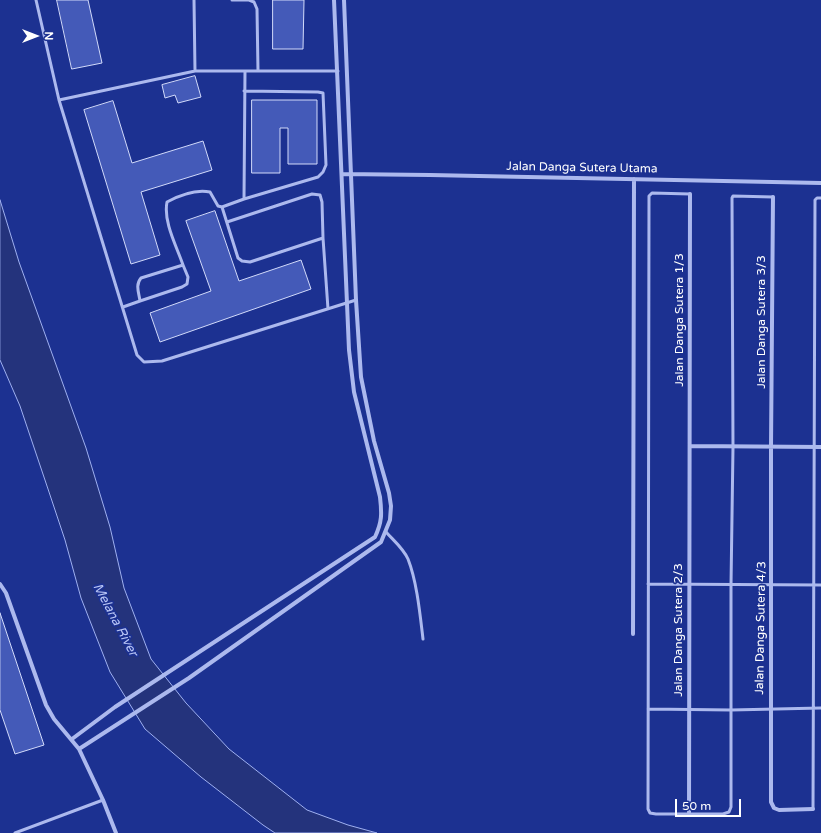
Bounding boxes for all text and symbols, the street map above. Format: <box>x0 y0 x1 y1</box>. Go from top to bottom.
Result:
north arrow <box>16 16 56 56</box>
text: N <box>42 32 55 40</box>
street label: Jalan Danga Sutera Utama <box>506 159 658 177</box>
street label: Jalan Danga Sutera 1/3 <box>673 253 687 387</box>
street label: Jalan Danga Sutera 3/3 <box>755 255 769 389</box>
street label: Jalan Danga Sutera 4/3 <box>753 561 769 695</box>
street label: Jalan Danga Sutera 2/3 <box>672 563 686 697</box>
water label: Melana River <box>89 581 141 659</box>
scale bar <box>677 791 743 817</box>
text: 50 m <box>682 799 711 813</box>

